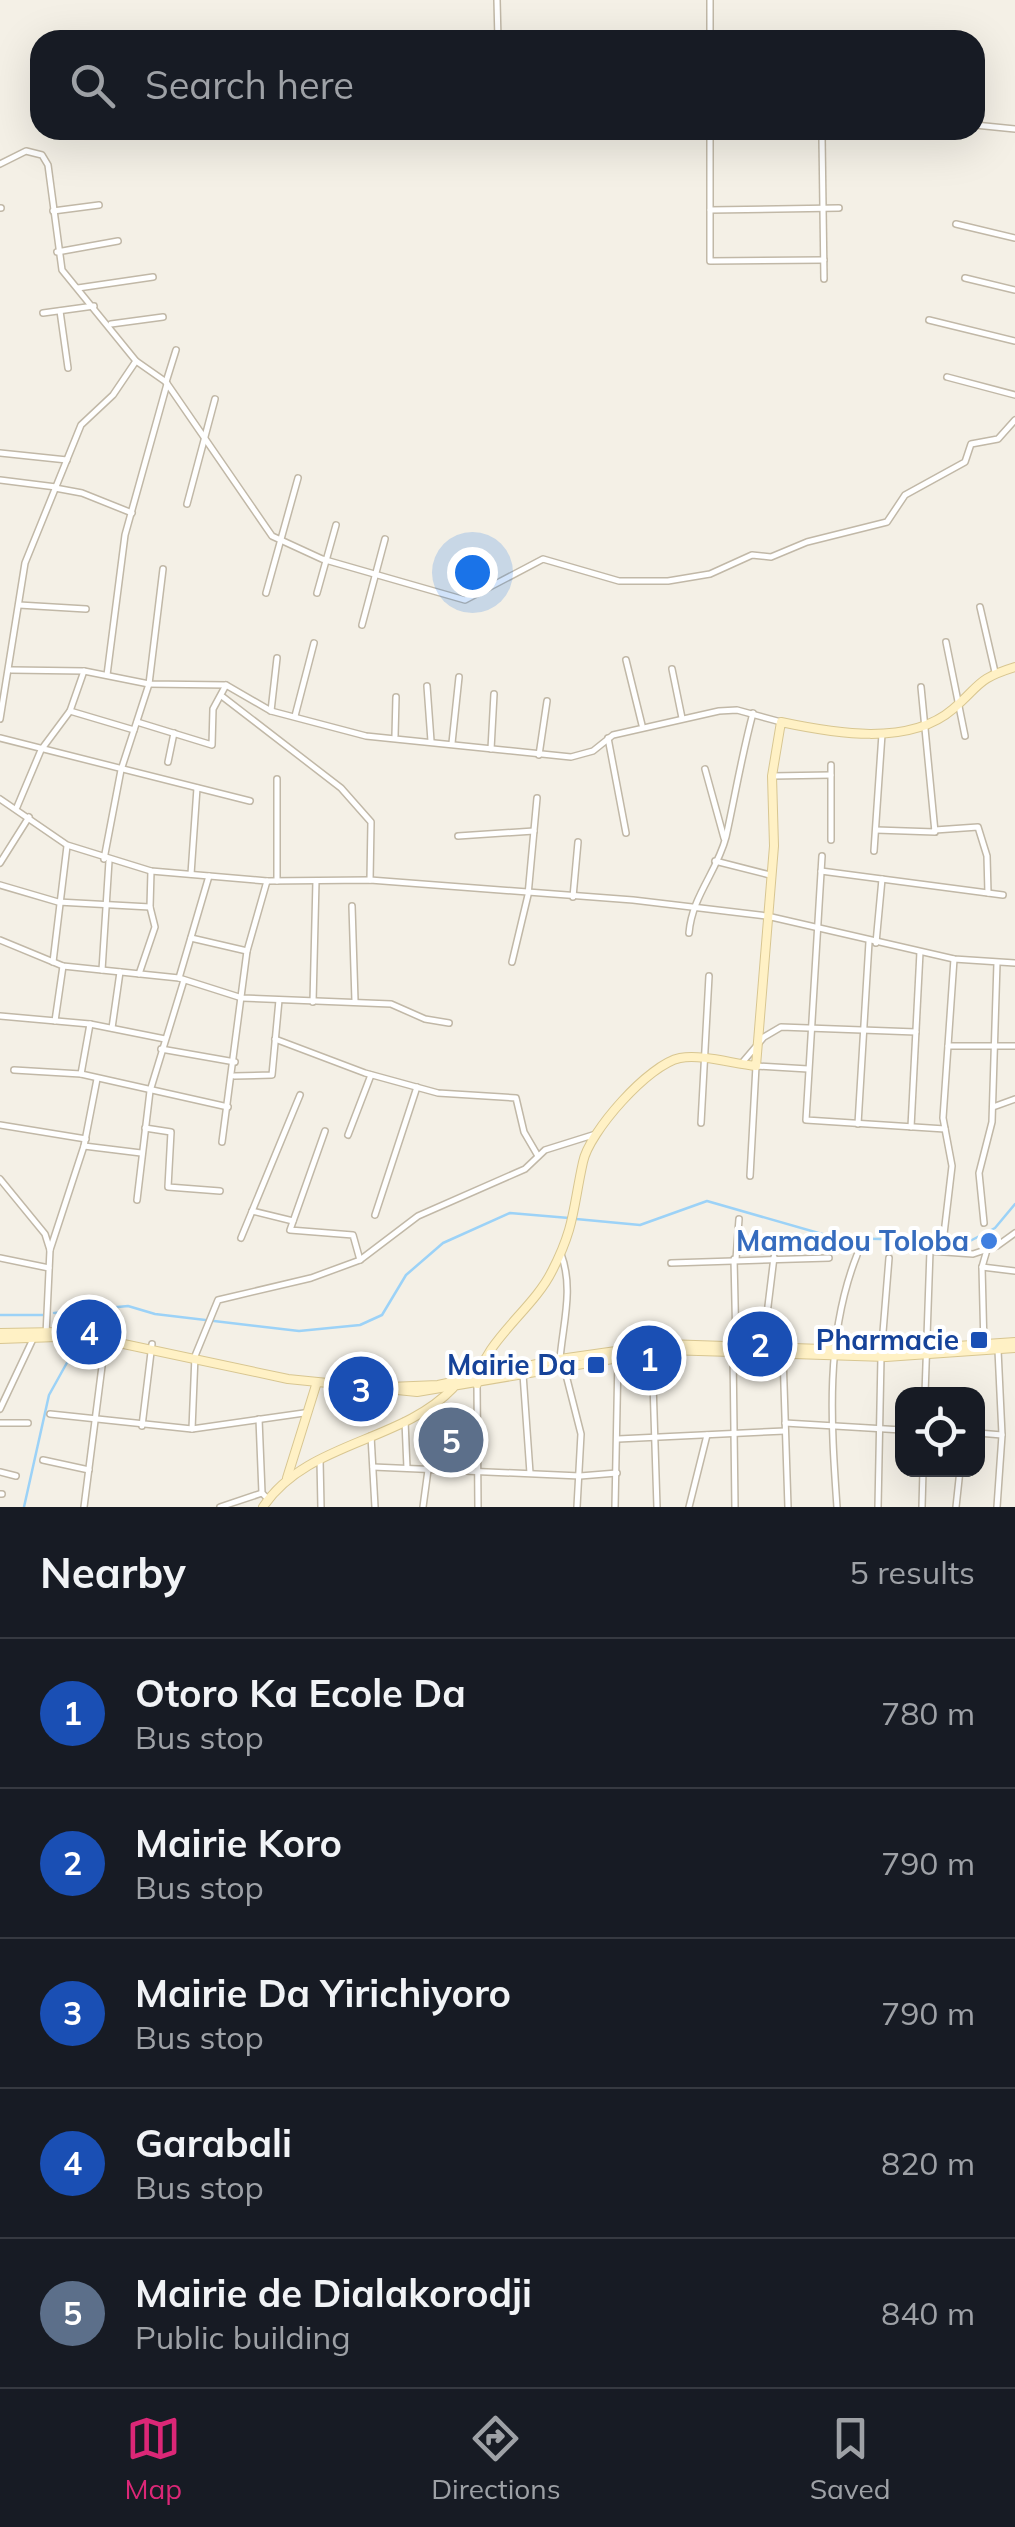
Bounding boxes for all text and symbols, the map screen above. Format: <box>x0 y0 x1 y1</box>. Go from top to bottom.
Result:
search box <box>30 30 985 140</box>
icon: search <box>65 58 120 113</box>
text: Search here <box>145 61 354 109</box>
your location <box>447 547 498 598</box>
place label: Mamadou Toloba <box>736 1223 969 1258</box>
marker: Mamadou Toloba <box>978 1230 1000 1252</box>
pin: 4 <box>56 1294 122 1370</box>
pin: 2 <box>728 1306 792 1382</box>
pin: 1 <box>616 1320 682 1396</box>
place label: Pharmacie <box>816 1322 959 1357</box>
marker: Pharmacie <box>968 1329 990 1351</box>
place label: Mairie Da <box>447 1347 576 1382</box>
pin: 3 <box>328 1352 394 1426</box>
marker: Mairie Da <box>585 1354 607 1376</box>
map controls <box>895 1387 985 1477</box>
button: locate <box>895 1387 985 1477</box>
pin: 5 <box>418 1402 484 1478</box>
text: Nearby <box>40 1546 186 1599</box>
text: 5 results <box>850 1552 975 1592</box>
text: Otoro Ka Ecole Da <box>135 1669 466 1717</box>
text: 1 <box>63 1693 82 1733</box>
text: 780 m <box>881 1693 975 1733</box>
text: Bus stop <box>135 1717 264 1757</box>
text: Mairie Koro <box>135 1819 342 1867</box>
text: 2 <box>63 1843 82 1883</box>
text: 790 m <box>881 1843 975 1883</box>
text: Bus stop <box>135 1867 264 1907</box>
text: Mairie Da Yirichiyoro <box>135 1969 511 2017</box>
text: 3 <box>63 1993 82 2033</box>
text: 790 m <box>881 1993 975 2033</box>
text: Bus stop <box>135 2017 264 2057</box>
text: Garabali <box>135 2119 292 2167</box>
text: 4 <box>63 2143 82 2183</box>
text: 820 m <box>881 2143 975 2183</box>
text: Bus stop <box>135 2167 264 2207</box>
text: Mairie de Dialakorodji <box>135 2269 532 2317</box>
text: 5 <box>63 2293 82 2333</box>
text: 840 m <box>881 2293 975 2333</box>
text: Public building <box>135 2317 350 2357</box>
tab: Map <box>125 2411 182 2506</box>
tab: Directions <box>431 2411 561 2506</box>
tab: Saved <box>810 2411 890 2506</box>

